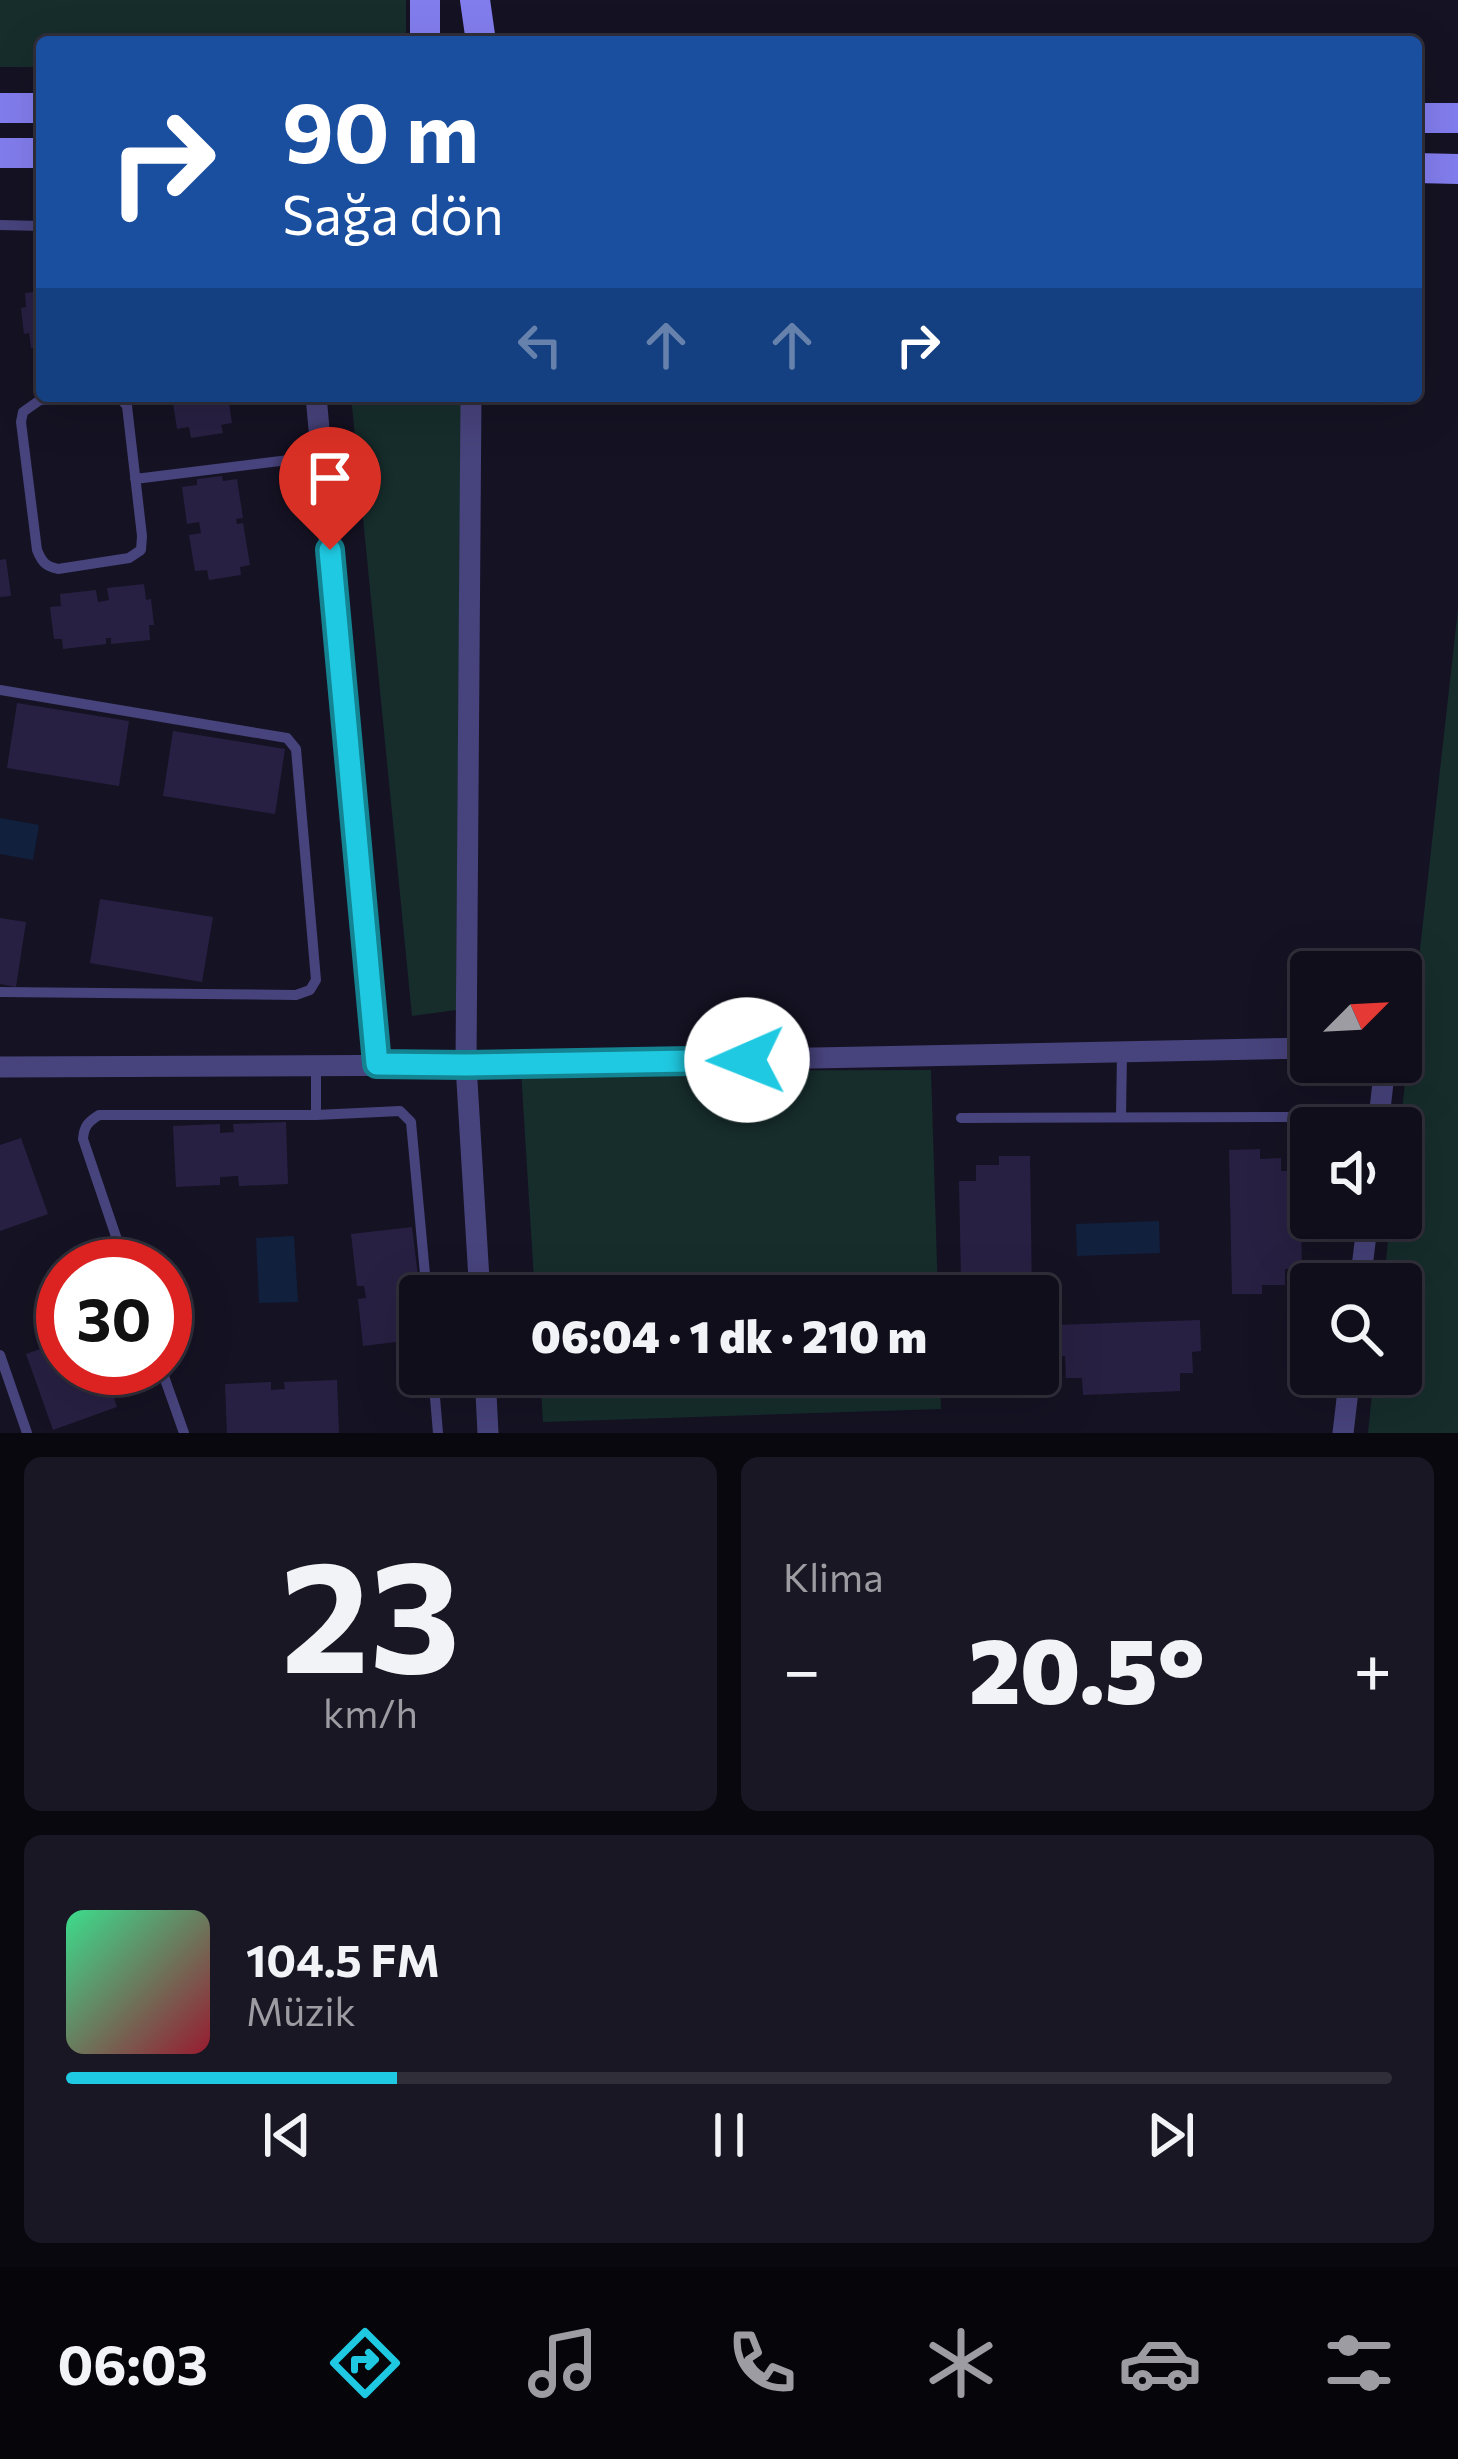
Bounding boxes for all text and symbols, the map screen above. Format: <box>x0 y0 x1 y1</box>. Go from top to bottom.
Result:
text: 90 m <box>282 78 479 180</box>
icon: right <box>84 84 240 240</box>
text: Sağa dön <box>282 180 504 246</box>
icon: left <box>507 312 573 378</box>
icon: ahead <box>633 312 699 378</box>
icon: ahead <box>759 312 825 378</box>
icon: right <box>885 312 951 378</box>
pin <box>279 427 381 550</box>
icon: arrive <box>297 445 363 511</box>
north arrow <box>1290 951 1422 1083</box>
map controls <box>1290 951 1422 1395</box>
position arrow <box>684 997 810 1123</box>
button: sound <box>1290 1107 1422 1239</box>
speed limit sign: 30 <box>36 1239 192 1395</box>
button: search <box>1290 1263 1422 1395</box>
text: 06:04 · 1 dk · 210 m <box>531 1307 927 1362</box>
text: 23 <box>281 1514 460 1705</box>
text: Klima <box>783 1552 884 1600</box>
text: 20.5° <box>969 1612 1205 1723</box>
text: − <box>783 1627 821 1708</box>
text: + <box>1353 1627 1392 1708</box>
text: km/h <box>323 1688 418 1736</box>
text: 104.5 FM <box>246 1931 440 1986</box>
text: Müzik <box>246 1986 356 2034</box>
icon: previous <box>254 2102 320 2168</box>
icon: pause <box>696 2102 762 2168</box>
icon: next <box>1138 2102 1204 2168</box>
icon: directions <box>323 2321 407 2405</box>
icon: music <box>521 2321 605 2405</box>
icon: phone <box>720 2321 804 2405</box>
icon: climate <box>919 2321 1003 2405</box>
icon: car <box>1118 2321 1202 2405</box>
icon: filters <box>1317 2321 1401 2405</box>
text: 06:03 <box>57 2330 208 2396</box>

